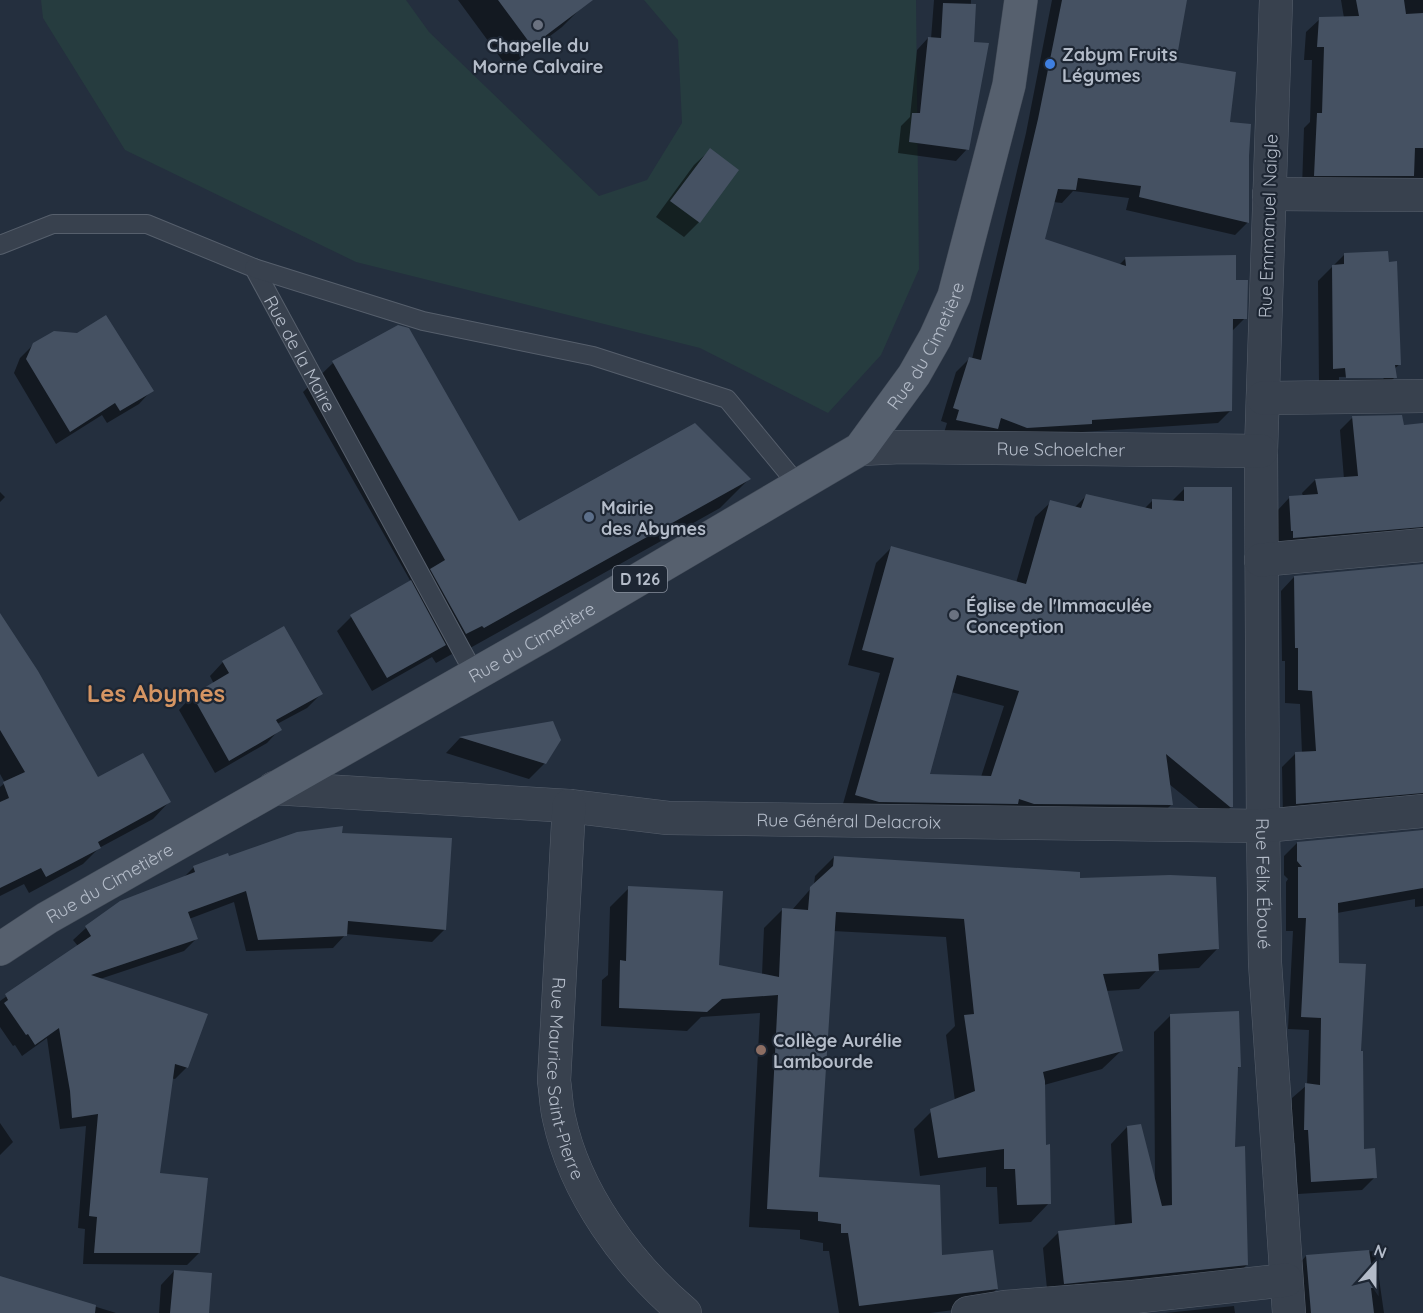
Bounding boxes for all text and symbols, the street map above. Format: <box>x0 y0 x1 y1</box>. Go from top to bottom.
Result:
marker: Chapelle du Morne Calvaire <box>531 18 545 32</box>
place label: Chapelle du Morne Calvaire <box>473 34 603 78</box>
place label: Zabym Fruits Légumes <box>1062 43 1178 87</box>
marker: Zabym Fruits Légumes <box>1043 57 1057 71</box>
street label: Rue Emmanuel Naigle <box>1253 134 1283 318</box>
street label: Rue du Cimetière <box>881 279 969 414</box>
street label: Rue de la Maire <box>259 291 341 416</box>
street label: Rue Schoelcher <box>997 437 1125 461</box>
place label: Mairie des Abymes <box>601 496 706 540</box>
marker: Mairie des Abymes <box>582 510 596 524</box>
road number: D 126 <box>613 566 667 592</box>
place label: Église de l'Immaculée Conception <box>966 594 1152 638</box>
street label: Rue du Cimetière <box>464 596 599 687</box>
marker: Église de l'Immaculée Conception <box>947 608 961 622</box>
district label: Les Abymes <box>87 678 225 708</box>
street label: Rue Général Delacroix <box>756 808 942 833</box>
street label: Rue Félix Éboué <box>1251 818 1276 950</box>
street label: Rue du Cimetière <box>42 837 177 928</box>
street label: Rue Maurice Saint-Pierre <box>543 977 590 1183</box>
place label: Collège Aurélie Lambourde <box>773 1029 902 1073</box>
marker: Collège Aurélie Lambourde <box>754 1043 768 1057</box>
north arrow <box>1345 1235 1405 1295</box>
text: N <box>1371 1240 1389 1262</box>

